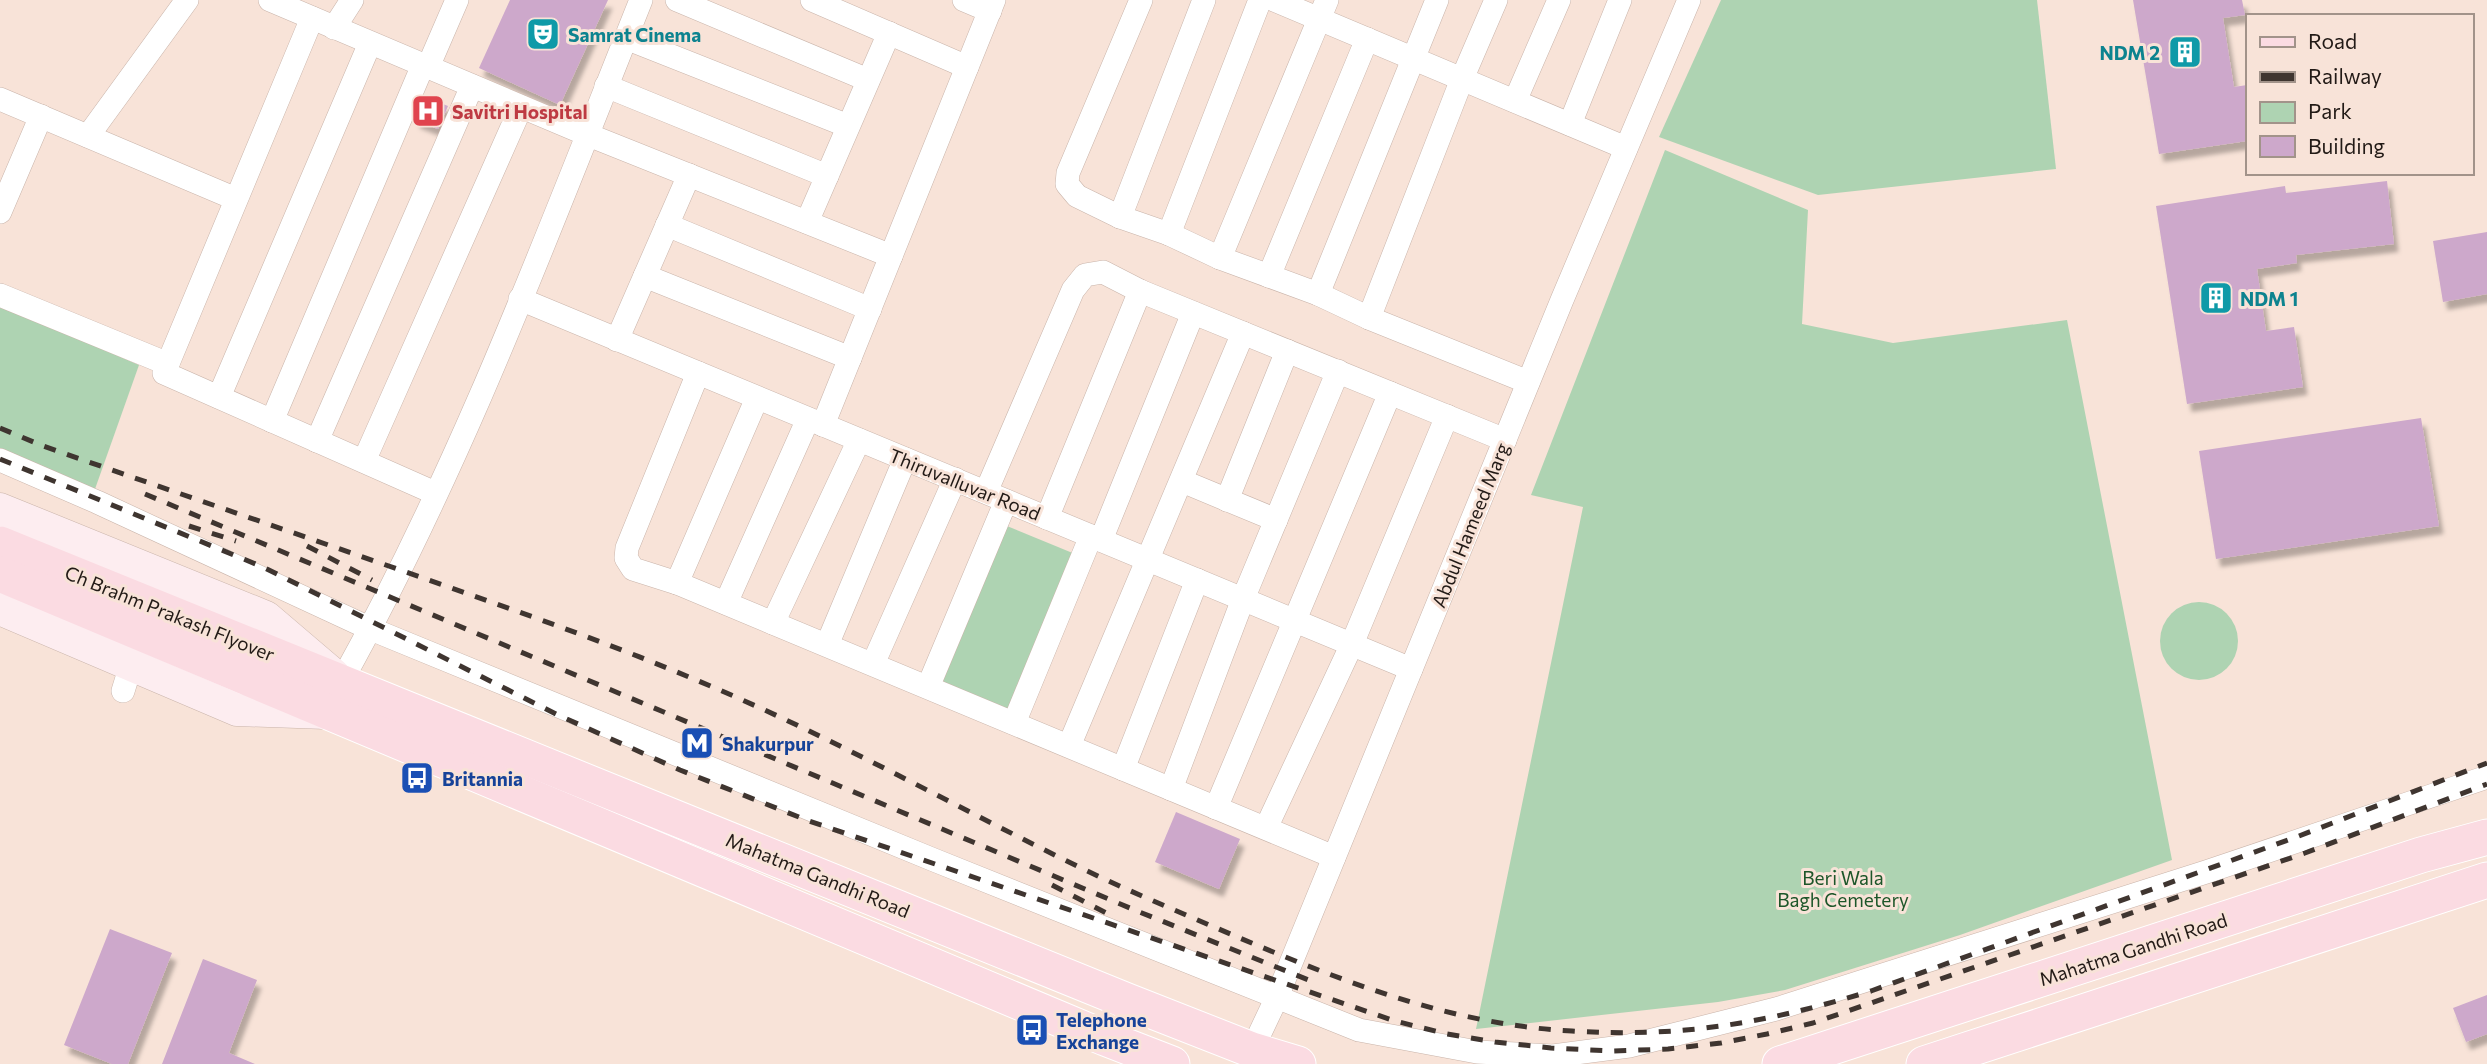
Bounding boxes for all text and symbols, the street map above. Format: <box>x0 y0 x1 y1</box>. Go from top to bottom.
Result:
legend <box>2246 14 2473 175</box>
theatre icon: Samrat Cinema <box>524 15 562 53</box>
place label: Samrat Cinema <box>568 23 701 46</box>
text: Road <box>2308 28 2357 53</box>
building icon: NDM 2 <box>2166 33 2204 71</box>
place label: NDM 2 <box>2099 41 2160 64</box>
text: Railway <box>2308 63 2382 88</box>
hospital icon: Savitri Hospital <box>409 92 447 130</box>
text: Park <box>2308 98 2352 123</box>
place label: Savitri Hospital <box>452 100 588 123</box>
text: Building <box>2308 133 2385 158</box>
building icon: NDM 1 <box>2197 279 2235 317</box>
place label: NDM 1 <box>2240 287 2298 310</box>
street label: Abdul Hameed Marg <box>1426 439 1514 611</box>
street label: Thiruvalluvar Road <box>886 443 1044 525</box>
street label: Ch Brahm Prakash Flyover <box>62 560 279 666</box>
metro station icon: Shakurpur <box>678 724 716 762</box>
place label: Shakurpur <box>722 732 814 755</box>
bus stop icon: Britannia <box>398 759 436 797</box>
place label: Britannia <box>442 767 523 790</box>
street label: Mahatma Gandhi Road <box>723 828 913 922</box>
park label: Beri Wala Bagh Cemetery <box>1777 866 1909 911</box>
street label: Mahatma Gandhi Road <box>2036 908 2230 990</box>
place label: Telephone Exchange <box>1056 1008 1147 1053</box>
bus stop icon: Telephone Exchange <box>1013 1011 1051 1049</box>

